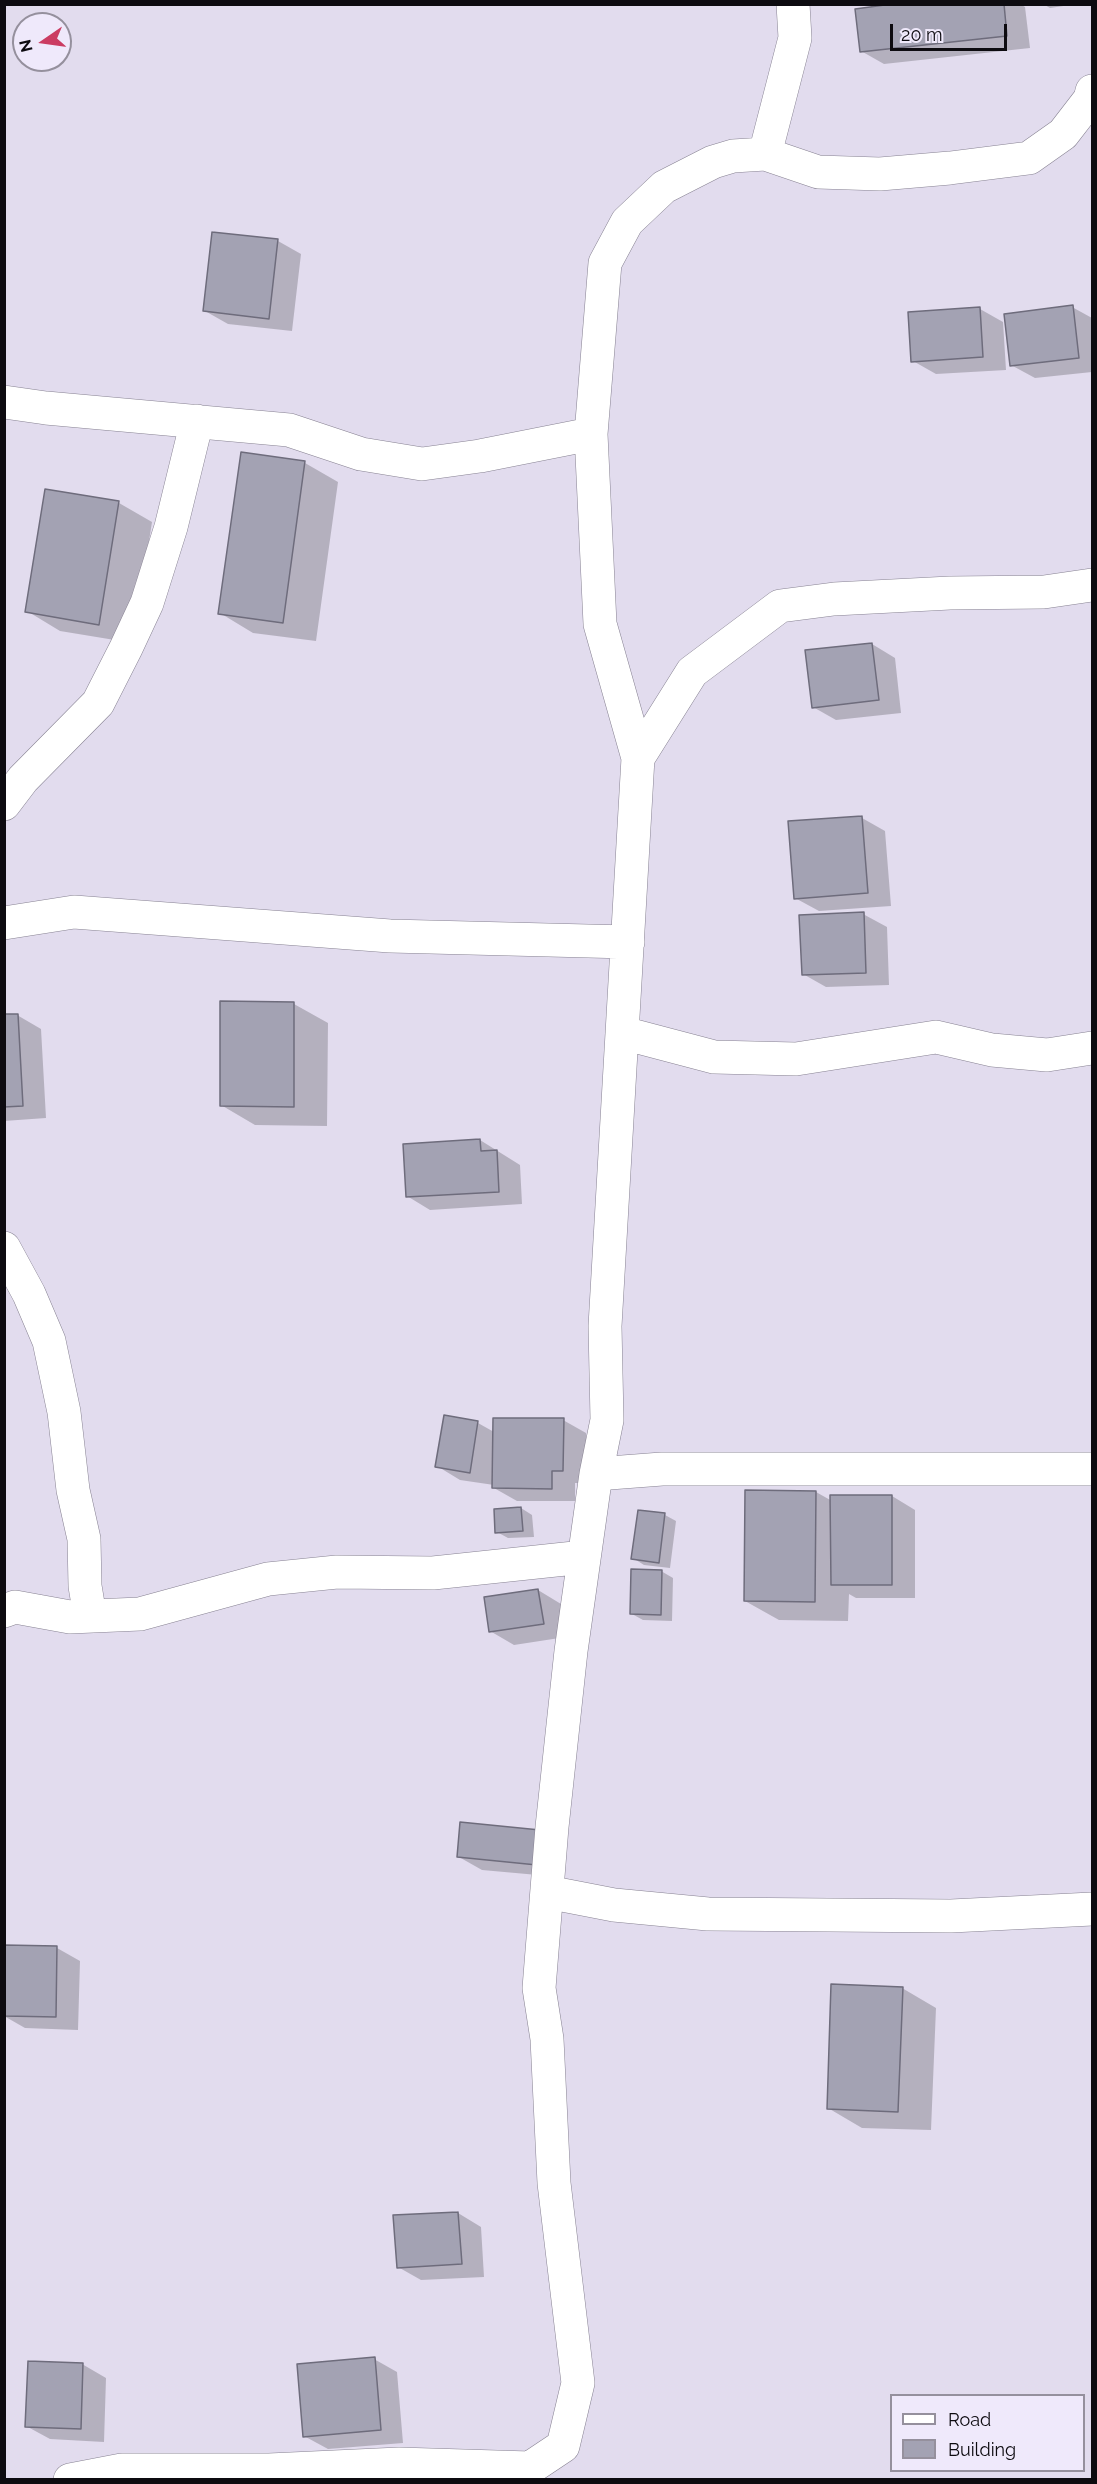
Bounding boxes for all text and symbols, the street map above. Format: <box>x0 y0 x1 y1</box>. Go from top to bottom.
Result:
north arrow <box>12 12 72 72</box>
scale bar <box>893 12 1010 50</box>
text: 20 m <box>901 24 943 45</box>
text: N <box>15 38 37 54</box>
legend <box>890 2394 1085 2472</box>
text: Road <box>948 2409 991 2430</box>
text: Building <box>948 2439 1016 2460</box>

